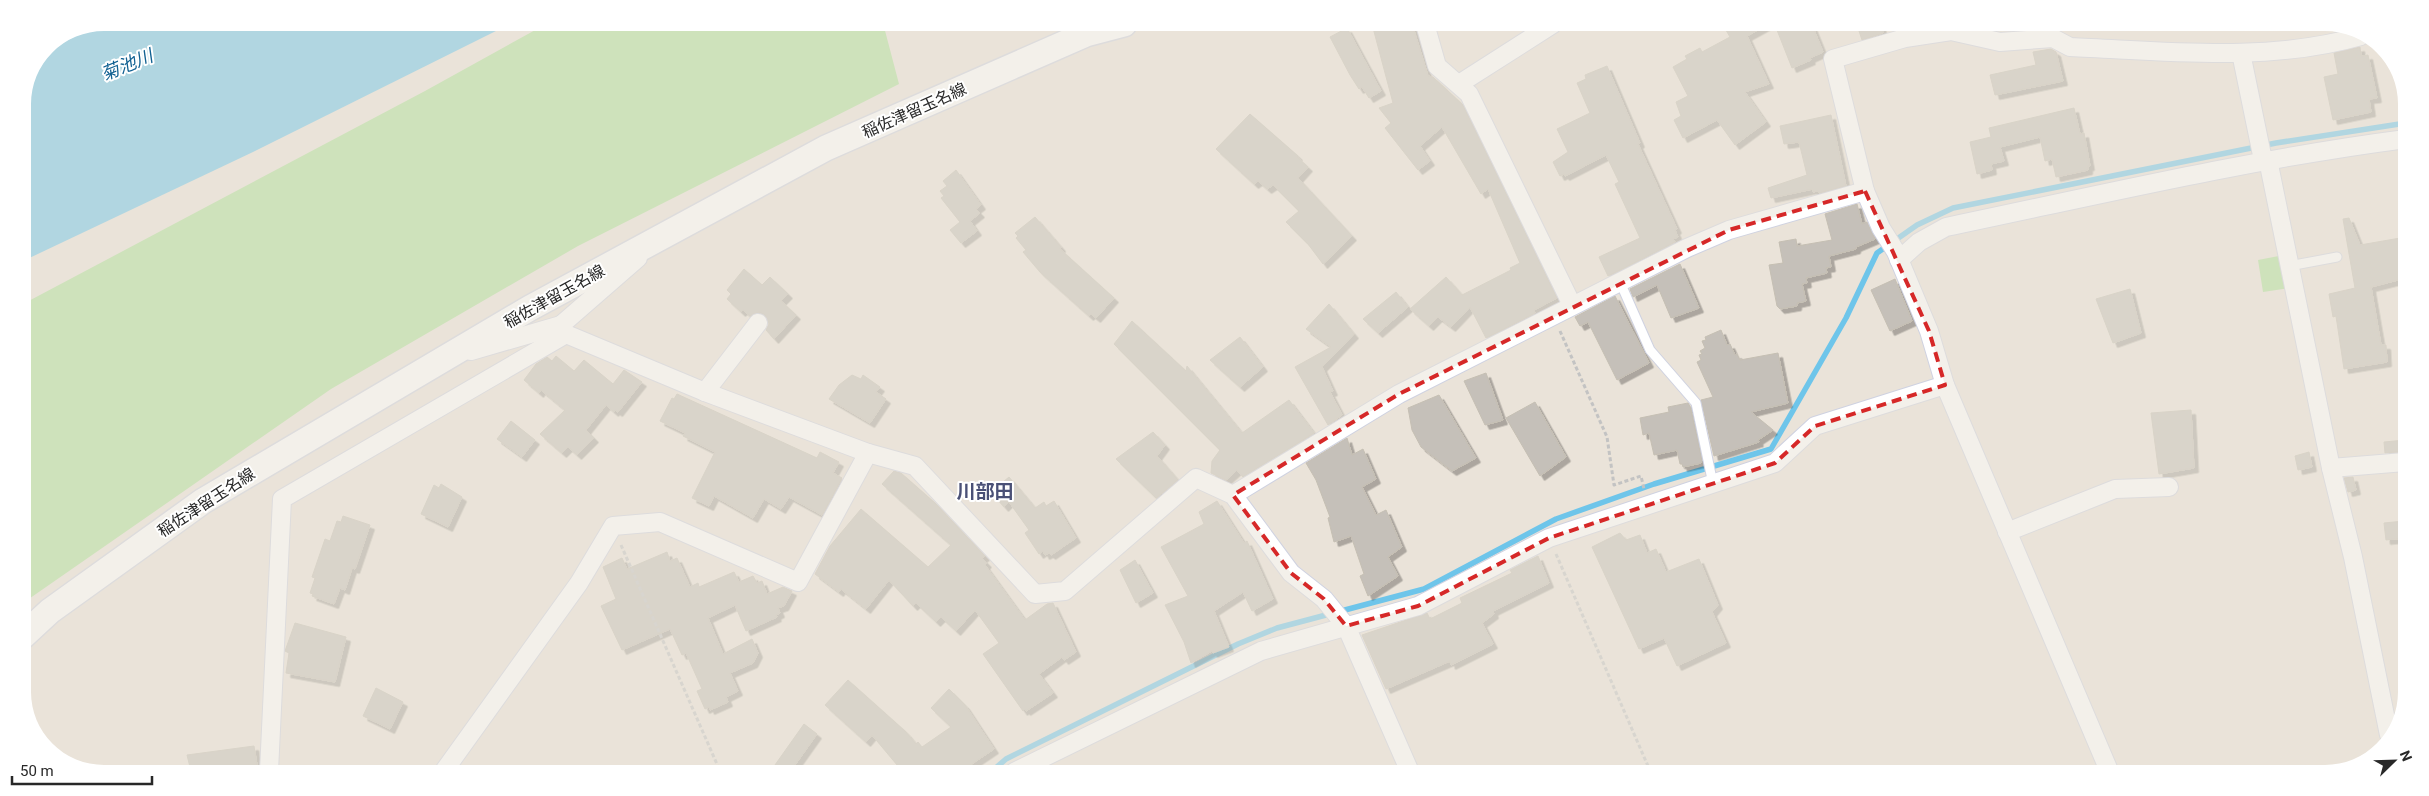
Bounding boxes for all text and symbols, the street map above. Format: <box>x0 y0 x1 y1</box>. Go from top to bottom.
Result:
water label: 菊池川 <box>98 44 158 84</box>
street label: 稲佐津留玉名線 <box>859 79 969 142</box>
street label: 稲佐津留玉名線 <box>501 261 608 332</box>
street label: 稲佐津留玉名線 <box>154 464 258 541</box>
district label: 川部田 <box>956 480 1014 503</box>
north arrow <box>2369 736 2419 786</box>
text: N <box>2397 748 2415 764</box>
scale bar <box>12 754 152 786</box>
text: 50 m <box>20 762 54 780</box>

